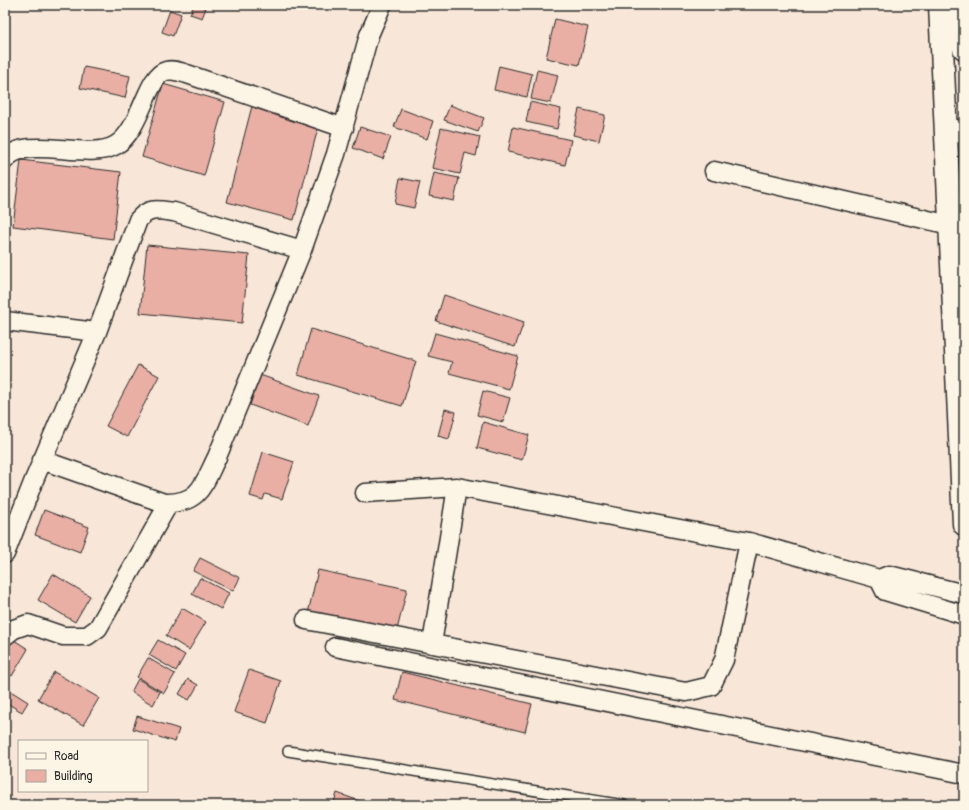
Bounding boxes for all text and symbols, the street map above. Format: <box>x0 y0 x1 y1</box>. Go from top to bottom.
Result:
legend <box>18 740 148 792</box>
text: Road <box>54 749 79 764</box>
text: Building <box>54 769 93 784</box>

